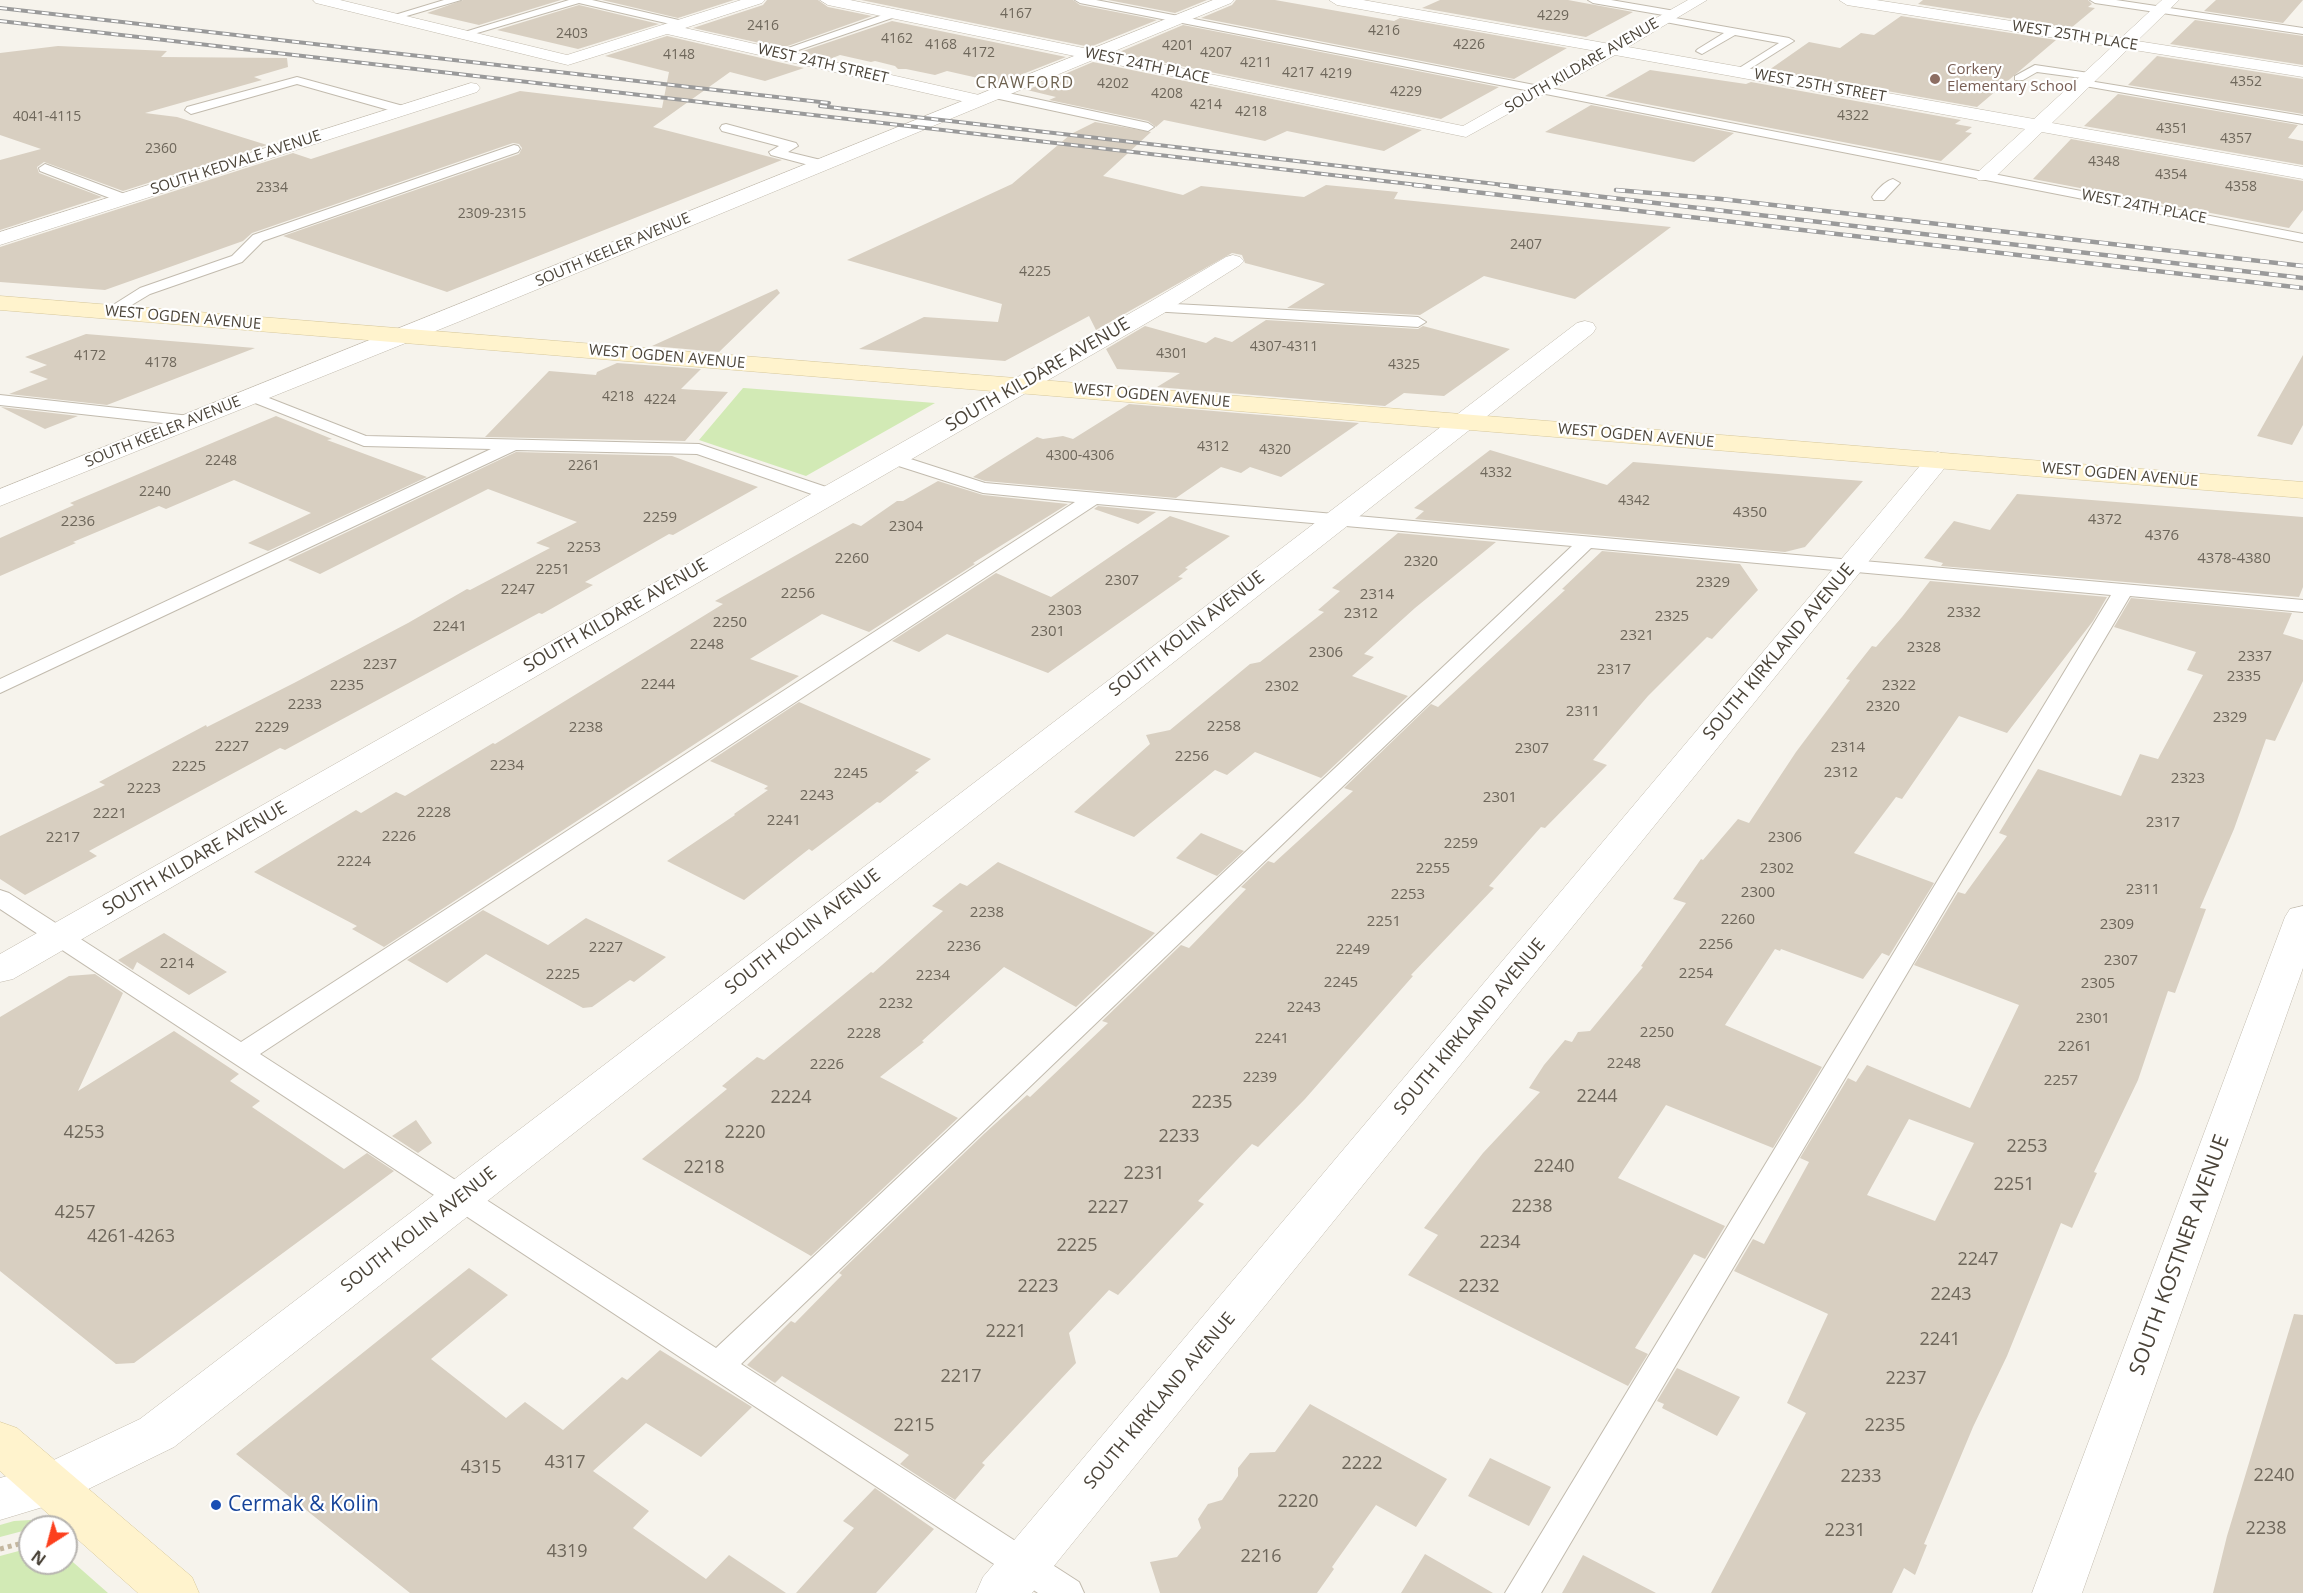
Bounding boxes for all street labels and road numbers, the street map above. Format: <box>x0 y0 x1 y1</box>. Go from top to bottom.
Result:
street label: SOUTH KILDARE AVENUE <box>1502 15 1662 117</box>
street label: WEST 25TH PLACE <box>2011 17 2139 55</box>
street label: WEST 24TH STREET <box>756 40 890 88</box>
street label: WEST 24TH PLACE <box>1083 44 1211 88</box>
street label: WEST 25TH STREET <box>1753 66 1887 106</box>
street label: SOUTH KEDVALE AVENUE <box>148 127 324 199</box>
street label: WEST 24TH PLACE <box>2080 186 2208 228</box>
street label: SOUTH KEELER AVENUE <box>533 209 693 291</box>
street label: WEST OGDEN AVENUE <box>104 302 262 334</box>
street label: SOUTH KILDARE AVENUE <box>942 313 1134 437</box>
street label: WEST OGDEN AVENUE <box>588 341 746 373</box>
street label: WEST OGDEN AVENUE <box>1073 380 1231 412</box>
street label: SOUTH KEELER AVENUE <box>82 392 244 472</box>
street label: WEST OGDEN AVENUE <box>1557 420 1715 452</box>
street label: WEST OGDEN AVENUE <box>2041 459 2199 491</box>
street label: SOUTH KILDARE AVENUE <box>520 554 712 678</box>
street label: SOUTH KIRKLAND AVENUE <box>1699 559 1859 745</box>
street label: SOUTH KOLIN AVENUE <box>1105 567 1269 701</box>
street label: SOUTH KILDARE AVENUE <box>99 797 291 921</box>
street label: SOUTH KOLIN AVENUE <box>721 865 885 999</box>
street label: SOUTH KIRKLAND AVENUE <box>1390 934 1550 1120</box>
street label: SOUTH KOSTNER AVENUE <box>2125 1131 2235 1379</box>
street label: SOUTH KOLIN AVENUE <box>337 1163 501 1297</box>
street label: SOUTH KIRKLAND AVENUE <box>1080 1308 1240 1494</box>

